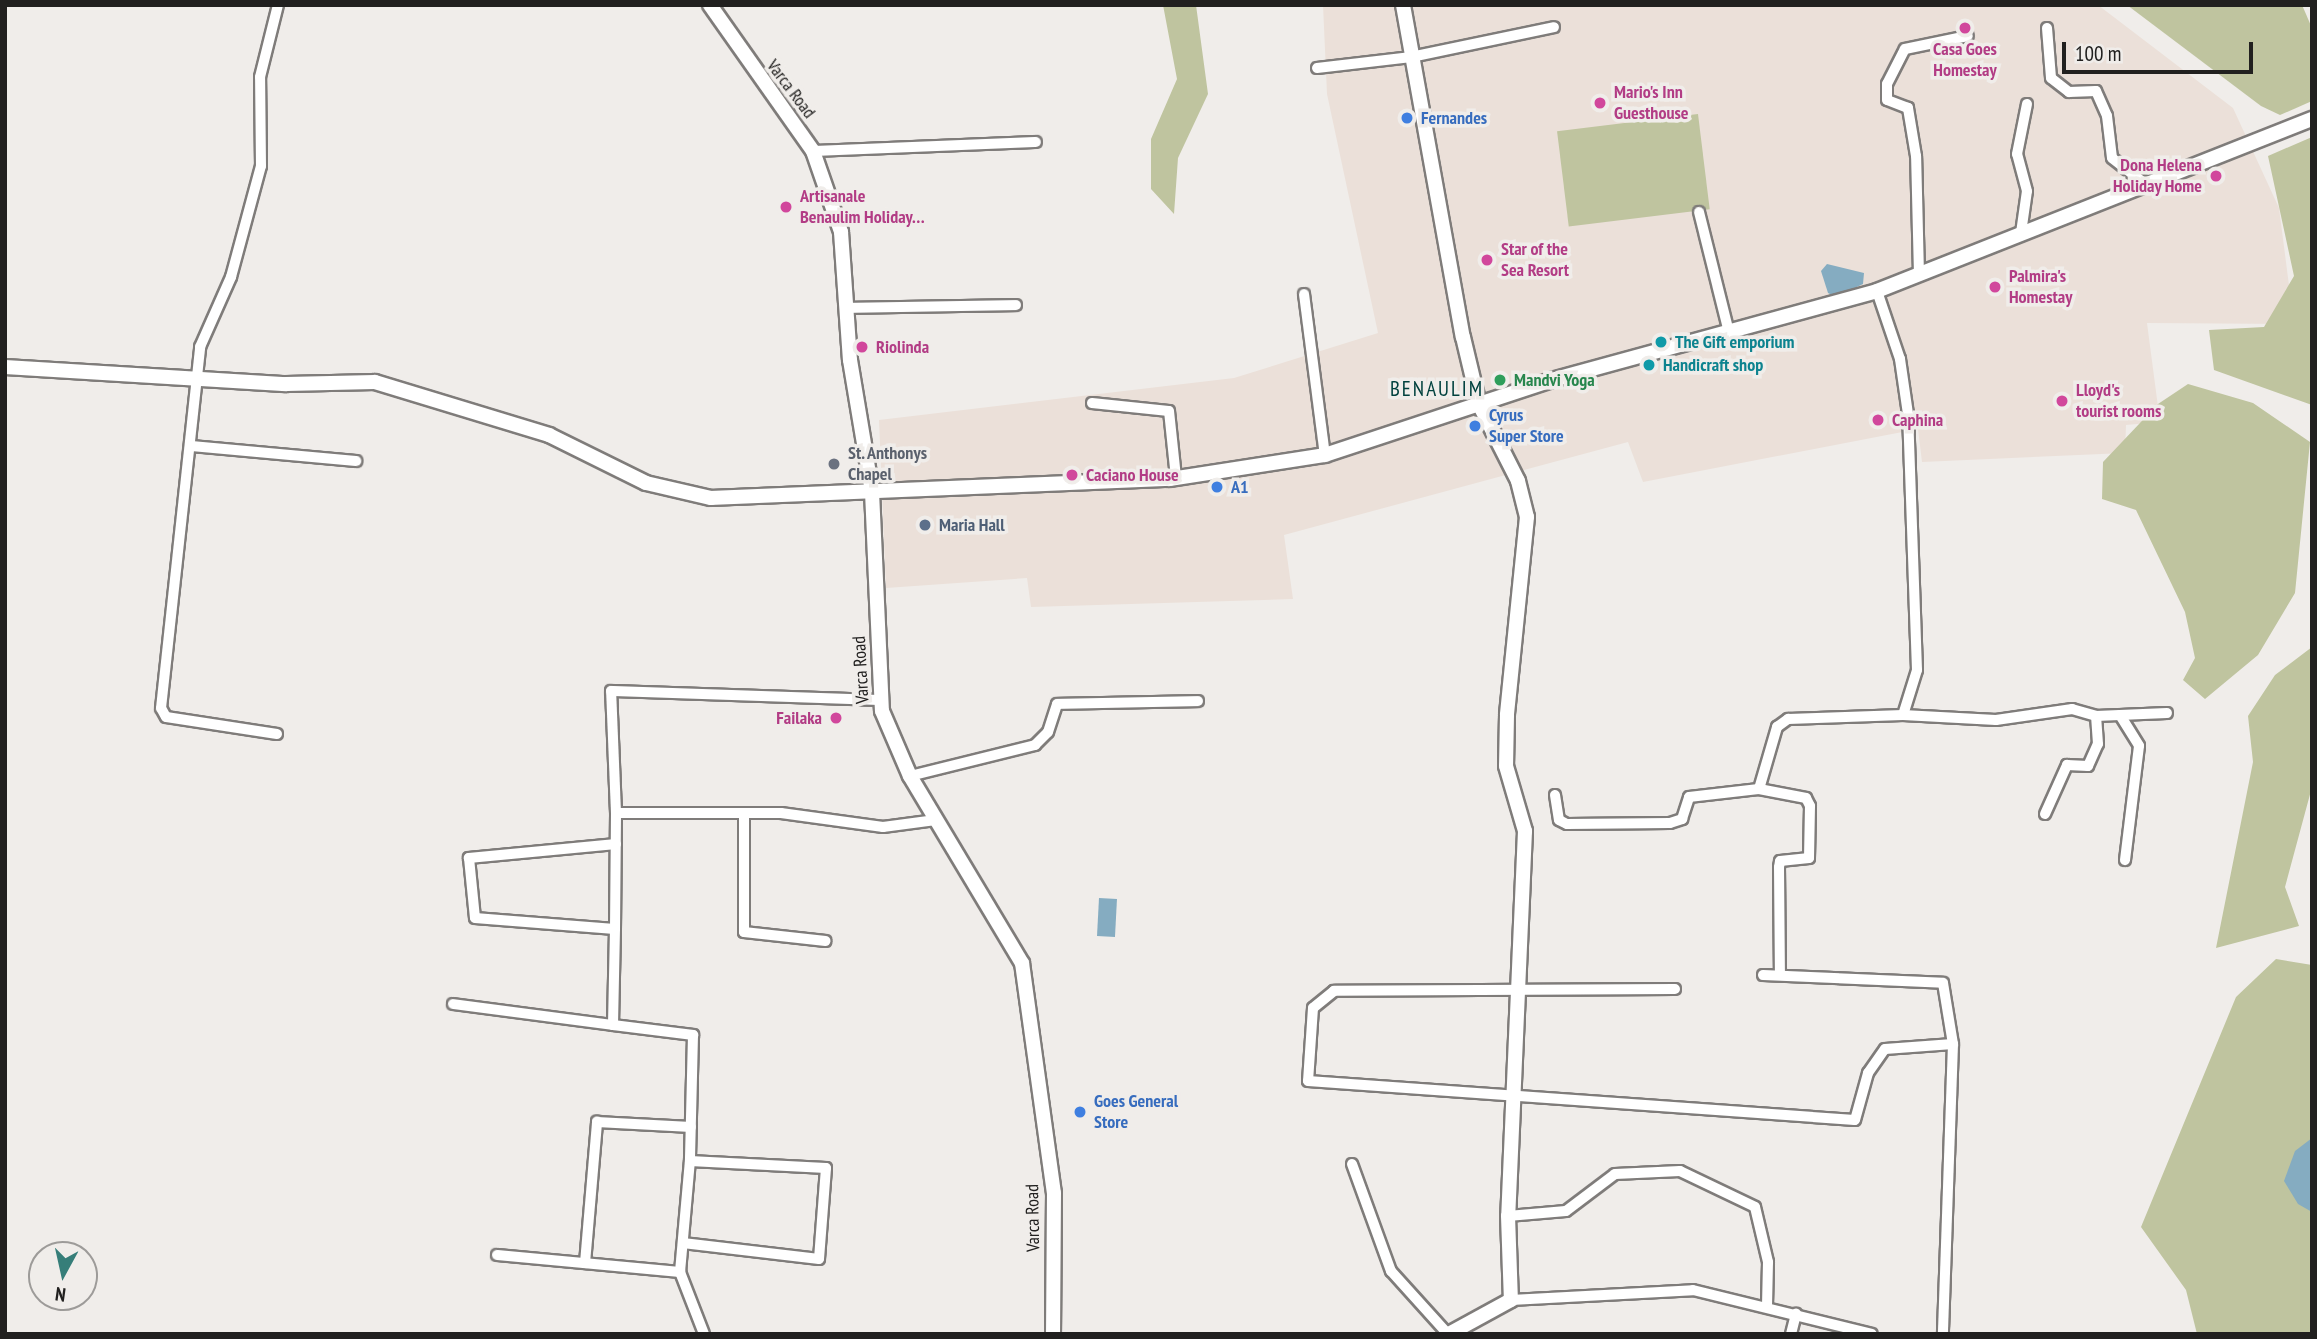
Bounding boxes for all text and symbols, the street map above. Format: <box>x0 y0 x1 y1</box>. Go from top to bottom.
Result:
marker: Casa Goes Homestay <box>1957 20 1973 36</box>
scale bar <box>2065 28 2256 72</box>
place label: Casa Goes Homestay <box>1933 39 1997 82</box>
text: 100 m <box>2075 40 2121 67</box>
street label: Varca Road <box>762 55 820 123</box>
place label: Mario's Inn Guesthouse <box>1614 82 1688 124</box>
marker: Mario's Inn Guesthouse <box>1592 95 1608 111</box>
place label: Fernandes <box>1421 107 1487 129</box>
marker: Fernandes <box>1399 110 1415 126</box>
place label: Dona Helena Holiday Home <box>2112 155 2202 198</box>
marker: Dona Helena Holiday Home <box>2208 168 2224 184</box>
place label: Artisanale Benaulim Holiday… <box>800 186 925 228</box>
marker: Artisanale Benaulim Holiday… <box>778 199 794 215</box>
place label: Star of the Sea Resort <box>1501 239 1569 282</box>
marker: Star of the Sea Resort <box>1479 252 1495 268</box>
place label: Palmira's Homestay <box>2009 266 2072 308</box>
marker: Palmira's Homestay <box>1987 279 2003 295</box>
place label: The Gift emporium <box>1675 331 1795 353</box>
marker: The Gift emporium <box>1653 334 1669 350</box>
place label: Riolinda <box>876 336 929 358</box>
marker: Riolinda <box>854 339 870 355</box>
place label: Handicraft shop <box>1663 354 1763 376</box>
marker: Handicraft shop <box>1641 357 1657 373</box>
place label: Mandvi Yoga <box>1514 369 1595 391</box>
marker: Mandvi Yoga <box>1492 372 1508 388</box>
district label: BENAULIM <box>1391 376 1483 402</box>
place label: Lloyd's tourist rooms <box>2076 380 2161 422</box>
marker: Lloyd's tourist rooms <box>2054 393 2070 409</box>
place label: Cyrus Super Store <box>1489 405 1564 448</box>
place label: Caphina <box>1892 409 1943 431</box>
marker: Caphina <box>1870 412 1886 428</box>
marker: Cyrus Super Store <box>1467 418 1483 434</box>
place label: St. Anthonys Chapel <box>848 443 929 486</box>
marker: St. Anthonys Chapel <box>826 456 842 472</box>
place label: Caciano House <box>1086 464 1179 486</box>
marker: Caciano House <box>1064 467 1080 483</box>
place label: A1 <box>1231 476 1249 498</box>
marker: A1 <box>1209 479 1225 495</box>
place label: Maria Hall <box>939 514 1005 536</box>
marker: Maria Hall <box>917 517 933 533</box>
street label: Varca Road <box>848 636 874 704</box>
place label: Failaka <box>776 707 822 729</box>
marker: Failaka <box>828 710 844 726</box>
place label: Goes General Store <box>1094 1091 1178 1134</box>
marker: Goes General Store <box>1072 1104 1088 1120</box>
street label: Varca Road <box>1022 1184 1044 1252</box>
north arrow <box>28 1241 98 1311</box>
text: N <box>54 1282 67 1307</box>

